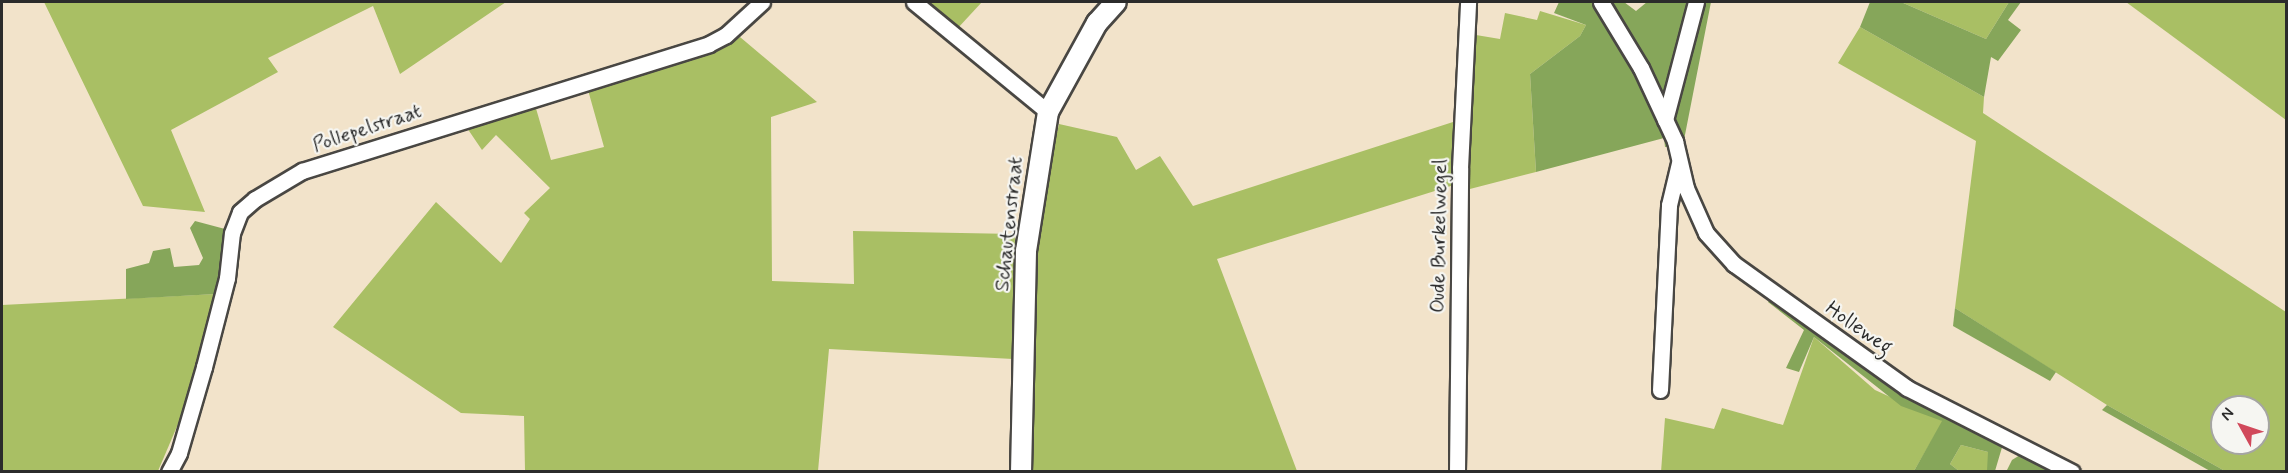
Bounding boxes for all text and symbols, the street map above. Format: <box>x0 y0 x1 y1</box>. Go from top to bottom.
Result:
street label: Pollepelstraat <box>309 99 425 157</box>
street label: Schautenstraat <box>989 155 1029 293</box>
street label: Oude Burkelwegel <box>1425 160 1453 312</box>
street label: Holleweg <box>1820 296 1898 360</box>
north arrow <box>2210 395 2270 455</box>
text: N <box>2216 404 2239 425</box>

